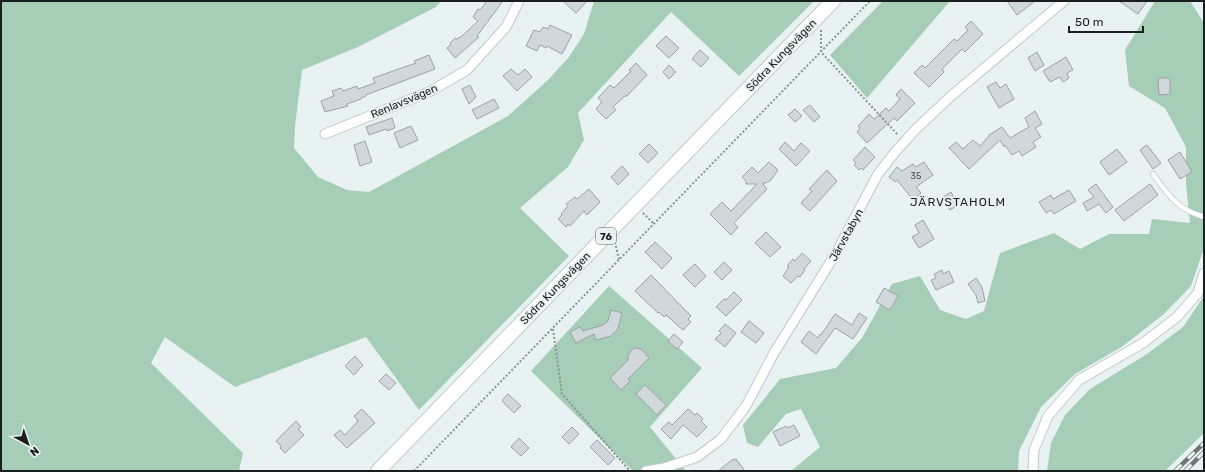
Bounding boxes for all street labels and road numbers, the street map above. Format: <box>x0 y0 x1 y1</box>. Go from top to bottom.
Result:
street label: Södra Kungsvägen <box>743 16 819 94</box>
street label: Renlavsvägen <box>369 82 440 121</box>
street label: Järvstabyn <box>827 207 866 264</box>
road number: 76 <box>596 228 616 244</box>
street label: Södra Kungsvägen <box>517 249 593 327</box>

